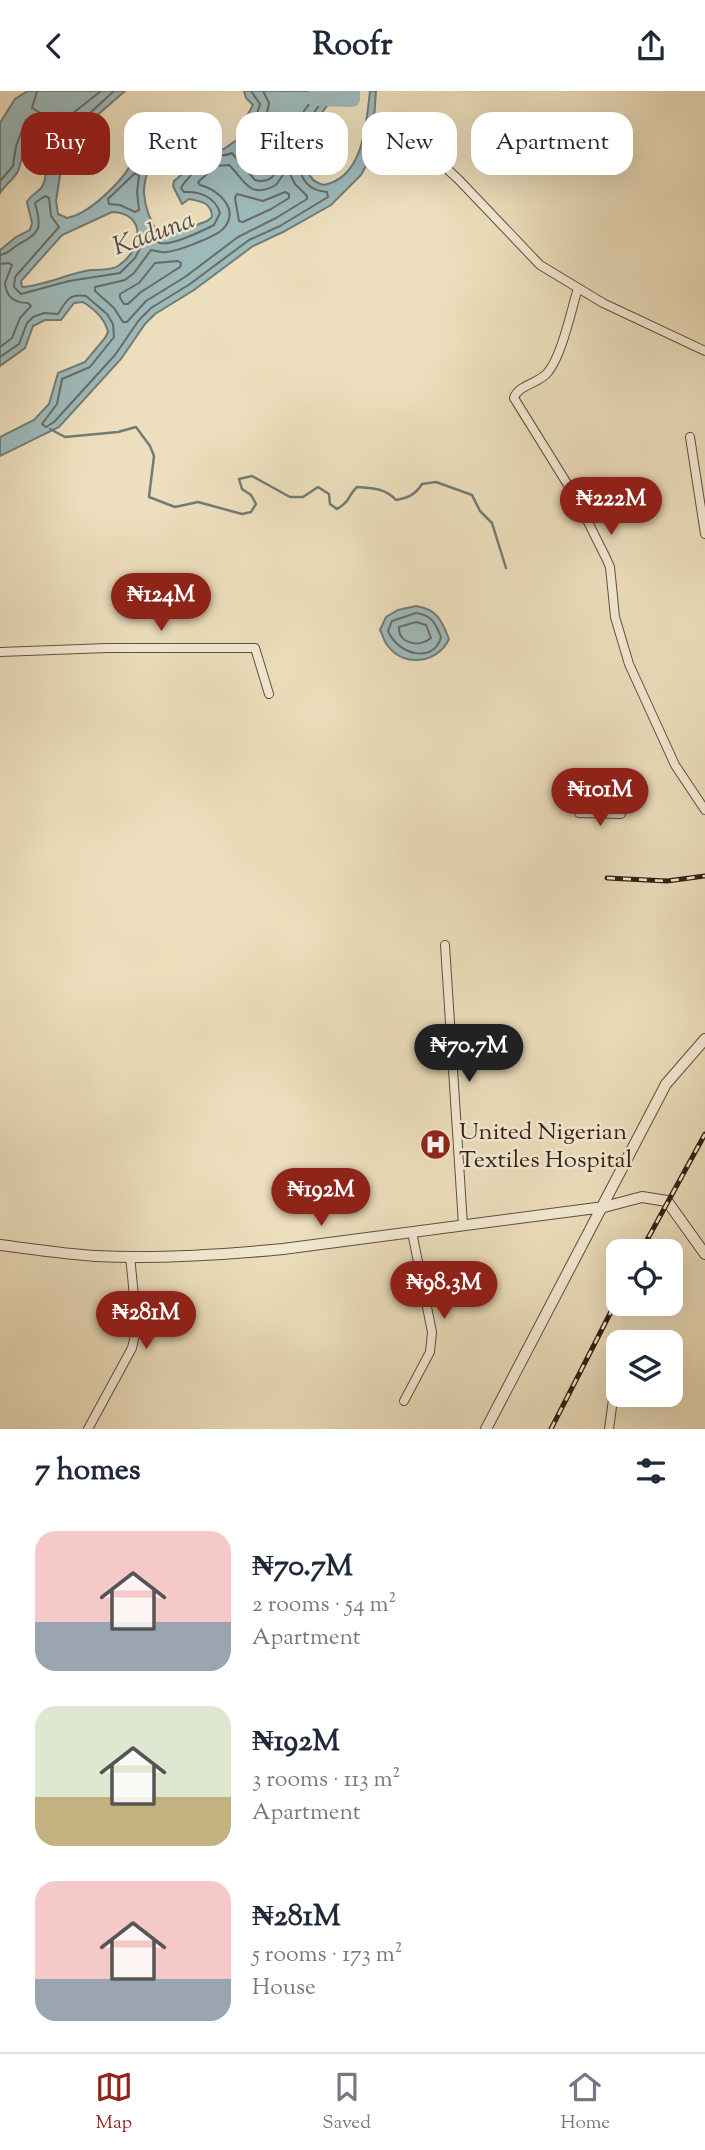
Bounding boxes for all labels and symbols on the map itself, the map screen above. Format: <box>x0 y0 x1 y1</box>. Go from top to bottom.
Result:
water label: Kaduna <box>108 202 200 266</box>
pin: ₦222M <box>562 477 660 537</box>
pin: ₦124M <box>112 573 210 633</box>
pin: ₦101M <box>551 769 649 828</box>
pin: ₦70.7M <box>412 1025 526 1084</box>
place label: United Nigerian Textiles Hospital <box>459 1116 633 1178</box>
hospital icon: United Nigerian Textiles Hospital <box>419 1128 453 1162</box>
pin: ₦192M <box>272 1169 370 1228</box>
pin: ₦98.3M <box>387 1261 501 1321</box>
pin: ₦281M <box>97 1291 195 1351</box>

